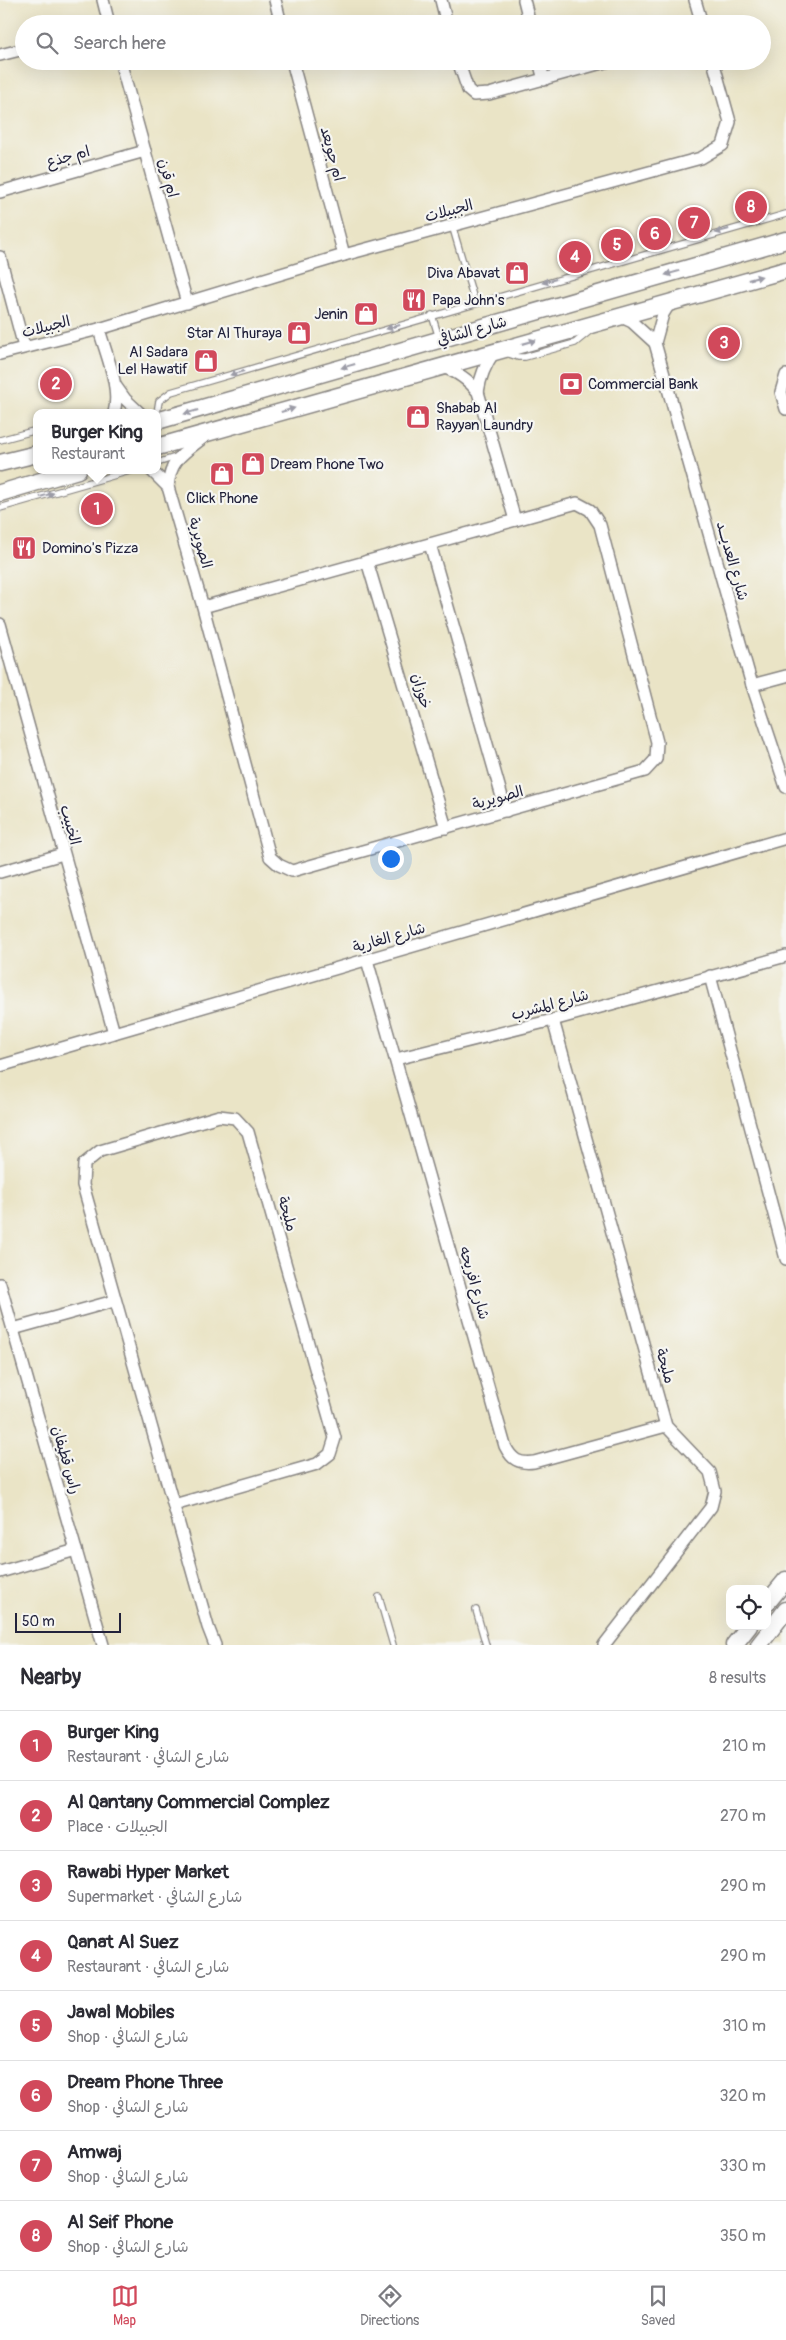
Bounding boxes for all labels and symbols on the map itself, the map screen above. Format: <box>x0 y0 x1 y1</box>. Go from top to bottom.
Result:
street label: ام جويعد <box>315 125 348 184</box>
street label: ام جذع <box>44 142 92 173</box>
street label: ام قرن <box>153 156 182 200</box>
pin: 8 <box>735 188 767 226</box>
street label: الجبيلات <box>423 195 475 227</box>
pin: 7 <box>678 204 710 242</box>
pin: 6 <box>639 215 671 253</box>
pin: 5 <box>601 226 633 264</box>
one-way arrow <box>715 227 730 235</box>
pin: 4 <box>559 238 591 276</box>
shop icon: Diva Abavat <box>504 260 530 286</box>
place label: Diva Abavat <box>427 264 501 283</box>
one-way arrow <box>664 269 679 277</box>
one-way arrow <box>747 274 763 282</box>
one-way arrow <box>542 278 557 286</box>
restaurant icon: Papa John's <box>401 287 427 313</box>
place label: Papa John's <box>432 291 505 310</box>
shop icon: Jenin <box>353 301 379 327</box>
place label: Jenin <box>314 305 348 324</box>
street label: شارع الشافي <box>435 311 509 350</box>
street label: الجبيلات <box>20 312 72 342</box>
shop icon: Star Al Thuraya <box>286 320 312 346</box>
one-way arrow <box>386 323 401 331</box>
place label: Star Al Thuraya <box>186 324 282 343</box>
pin: 3 <box>708 324 740 362</box>
one-way arrow <box>521 338 536 346</box>
place label: Al Sadara Lel Hawatif <box>117 343 188 379</box>
shop icon: Al Sadara Lel Hawatif <box>193 348 219 374</box>
one-way arrow <box>340 363 355 371</box>
pin: 2 <box>40 365 72 403</box>
one-way arrow <box>230 369 245 377</box>
bank icon: Commercial Bank <box>558 371 584 397</box>
place label: Commercial Bank <box>588 375 699 394</box>
place label: Shabab Al Rayyan Laundry <box>436 399 534 435</box>
shop icon: Shabab Al Rayyan Laundry <box>405 404 431 430</box>
one-way arrow <box>281 406 296 414</box>
one-way arrow <box>184 408 199 416</box>
shop icon: Dream Phone Two <box>240 451 266 477</box>
place label: Dream Phone Two <box>270 455 384 474</box>
shop icon: Click Phone <box>209 461 235 487</box>
place label: Click Phone <box>186 489 258 508</box>
pin: 1 <box>81 490 113 528</box>
one-way arrow <box>39 491 54 499</box>
street label: الصويرية <box>184 515 216 571</box>
street label: شارع العديـــد <box>712 519 752 603</box>
restaurant icon: Domino's Pizza <box>11 535 37 561</box>
place label: Domino's Pizza <box>42 539 138 558</box>
street label: خوزان <box>407 671 435 711</box>
street label: الصويرية <box>470 782 526 814</box>
street label: الخبيب <box>56 803 84 847</box>
your location <box>378 846 404 872</box>
street label: شارع الغارية <box>351 919 427 957</box>
street label: شارع المشرب <box>509 986 591 1024</box>
street label: مليحة <box>273 1194 301 1234</box>
street label: شارع افريحه <box>455 1244 493 1322</box>
street label: مليحة <box>651 1346 679 1386</box>
street label: راس قطيفان <box>47 1424 85 1496</box>
scale bar <box>15 1610 121 1633</box>

